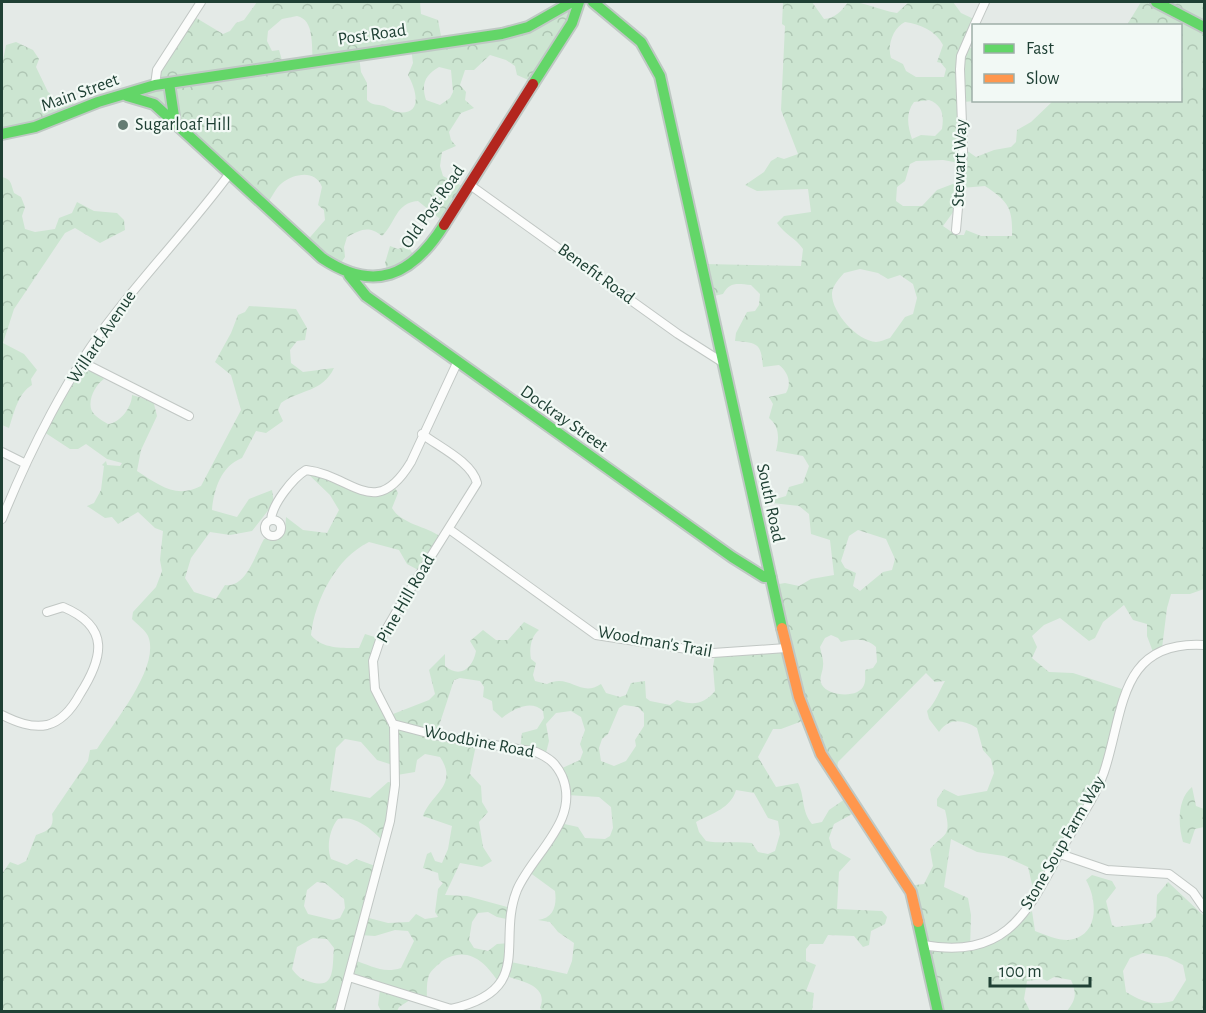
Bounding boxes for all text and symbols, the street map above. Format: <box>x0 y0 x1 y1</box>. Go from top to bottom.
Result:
street label: Post Road <box>337 21 407 49</box>
legend <box>972 24 1182 102</box>
text: Fast <box>1026 40 1054 58</box>
text: Slow <box>1026 70 1059 88</box>
street label: Main Street <box>39 71 122 115</box>
place label: Sugarloaf Hill <box>135 116 231 134</box>
marker: Sugarloaf Hill <box>116 118 130 132</box>
street label: Stewart Way <box>949 119 971 207</box>
street label: Old Post Road <box>398 162 468 252</box>
street label: Benefit Road <box>554 240 638 308</box>
street label: Willard Avenue <box>64 287 140 387</box>
street label: Dockray Street <box>517 382 611 456</box>
street label: South Road <box>753 462 787 544</box>
street label: Pine Hill Road <box>374 552 438 646</box>
street label: Woodman's Trail <box>596 623 714 661</box>
street label: Woodbine Road <box>422 722 536 762</box>
street label: Stone Soup Farm Way <box>1017 773 1109 913</box>
scale bar <box>990 950 1090 988</box>
text: 100 m <box>999 963 1042 981</box>

